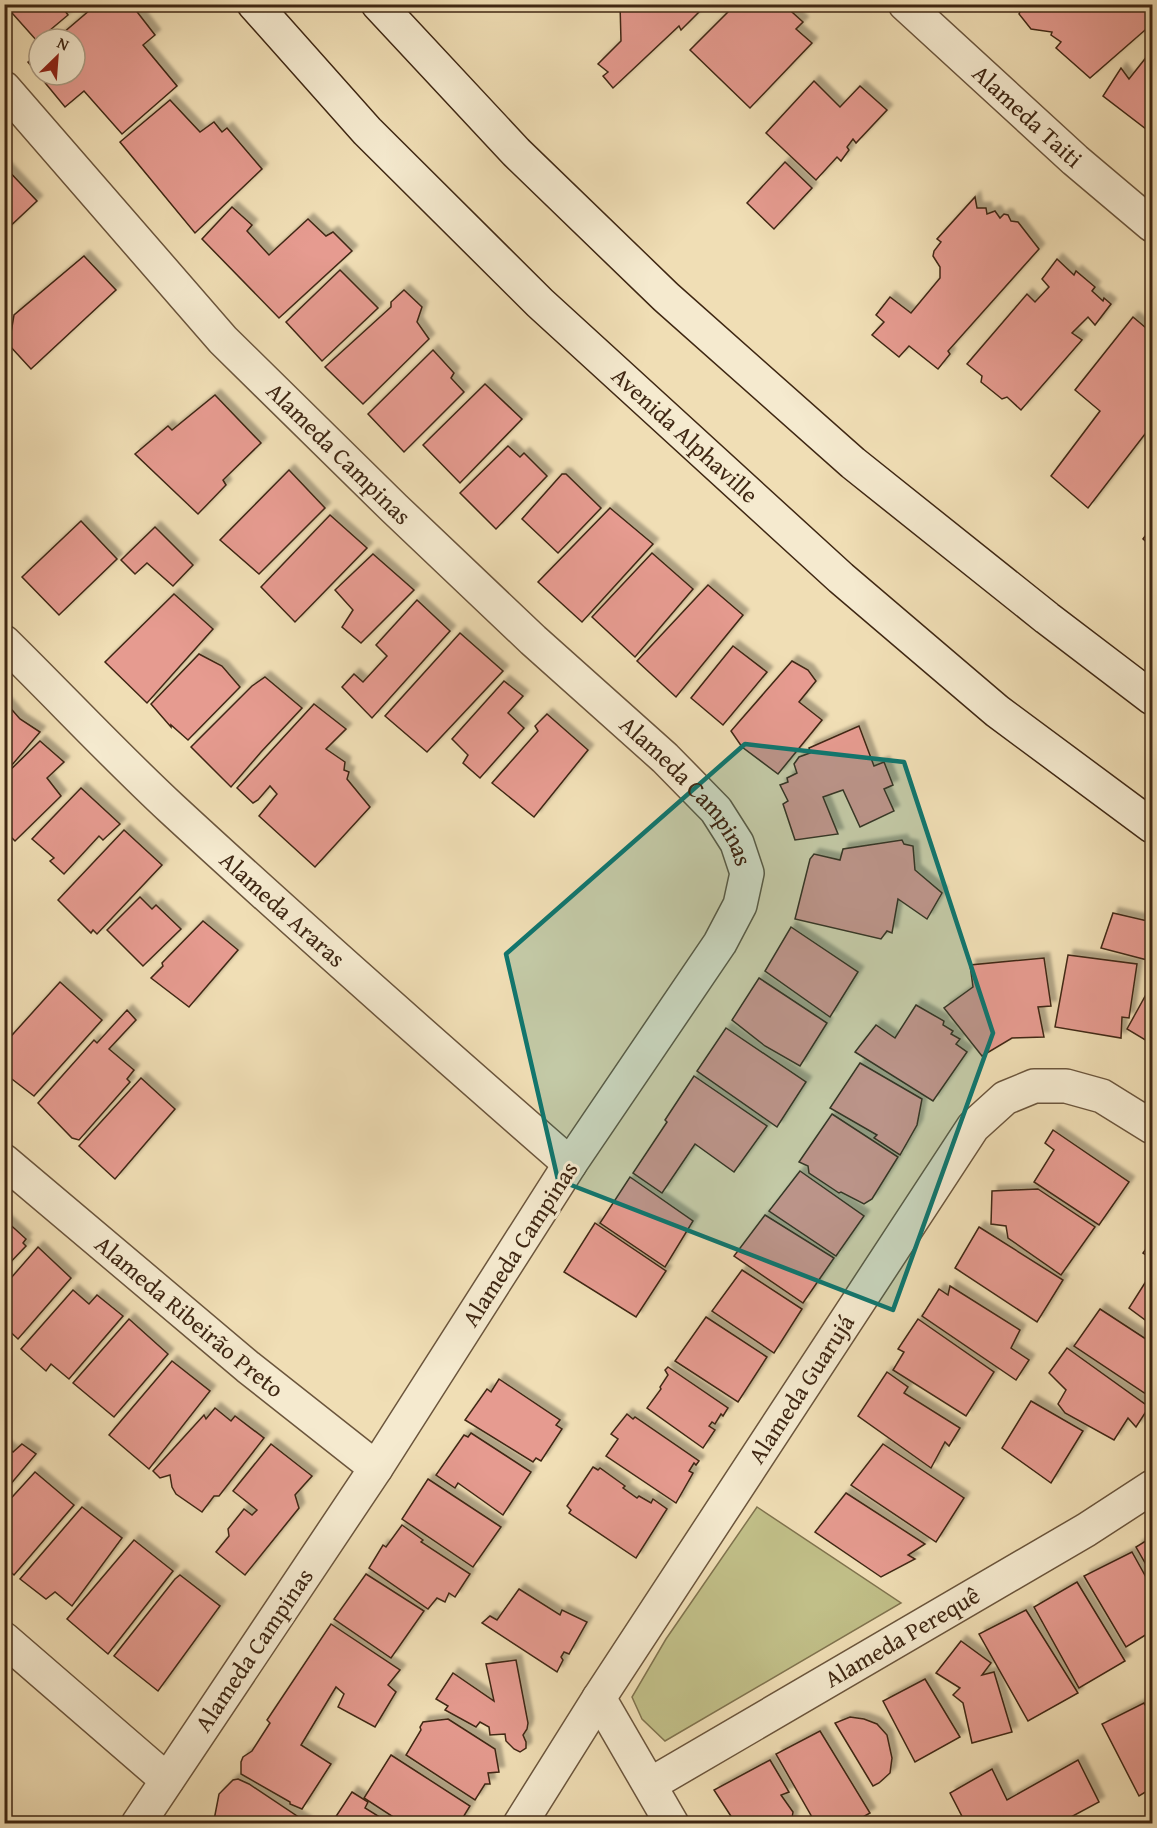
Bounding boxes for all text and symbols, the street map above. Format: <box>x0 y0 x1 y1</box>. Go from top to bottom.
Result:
north arrow <box>27 27 87 87</box>
text: N <box>53 30 74 57</box>
street label: Alameda Taiti <box>965 56 1090 176</box>
street label: Avenida Alphaville <box>604 359 766 511</box>
street label: Alameda Campinas <box>259 374 419 533</box>
street label: Alameda Campinas <box>612 707 761 870</box>
street label: Alameda Araras <box>212 843 353 975</box>
street label: Alameda Campinas <box>453 1154 586 1333</box>
street label: Alameda Ribeirão Preto <box>87 1227 292 1406</box>
street label: Alameda Guarujá <box>739 1307 863 1470</box>
street label: Alameda Campinas <box>186 1561 321 1739</box>
street label: Alameda Perequê <box>818 1578 986 1696</box>

